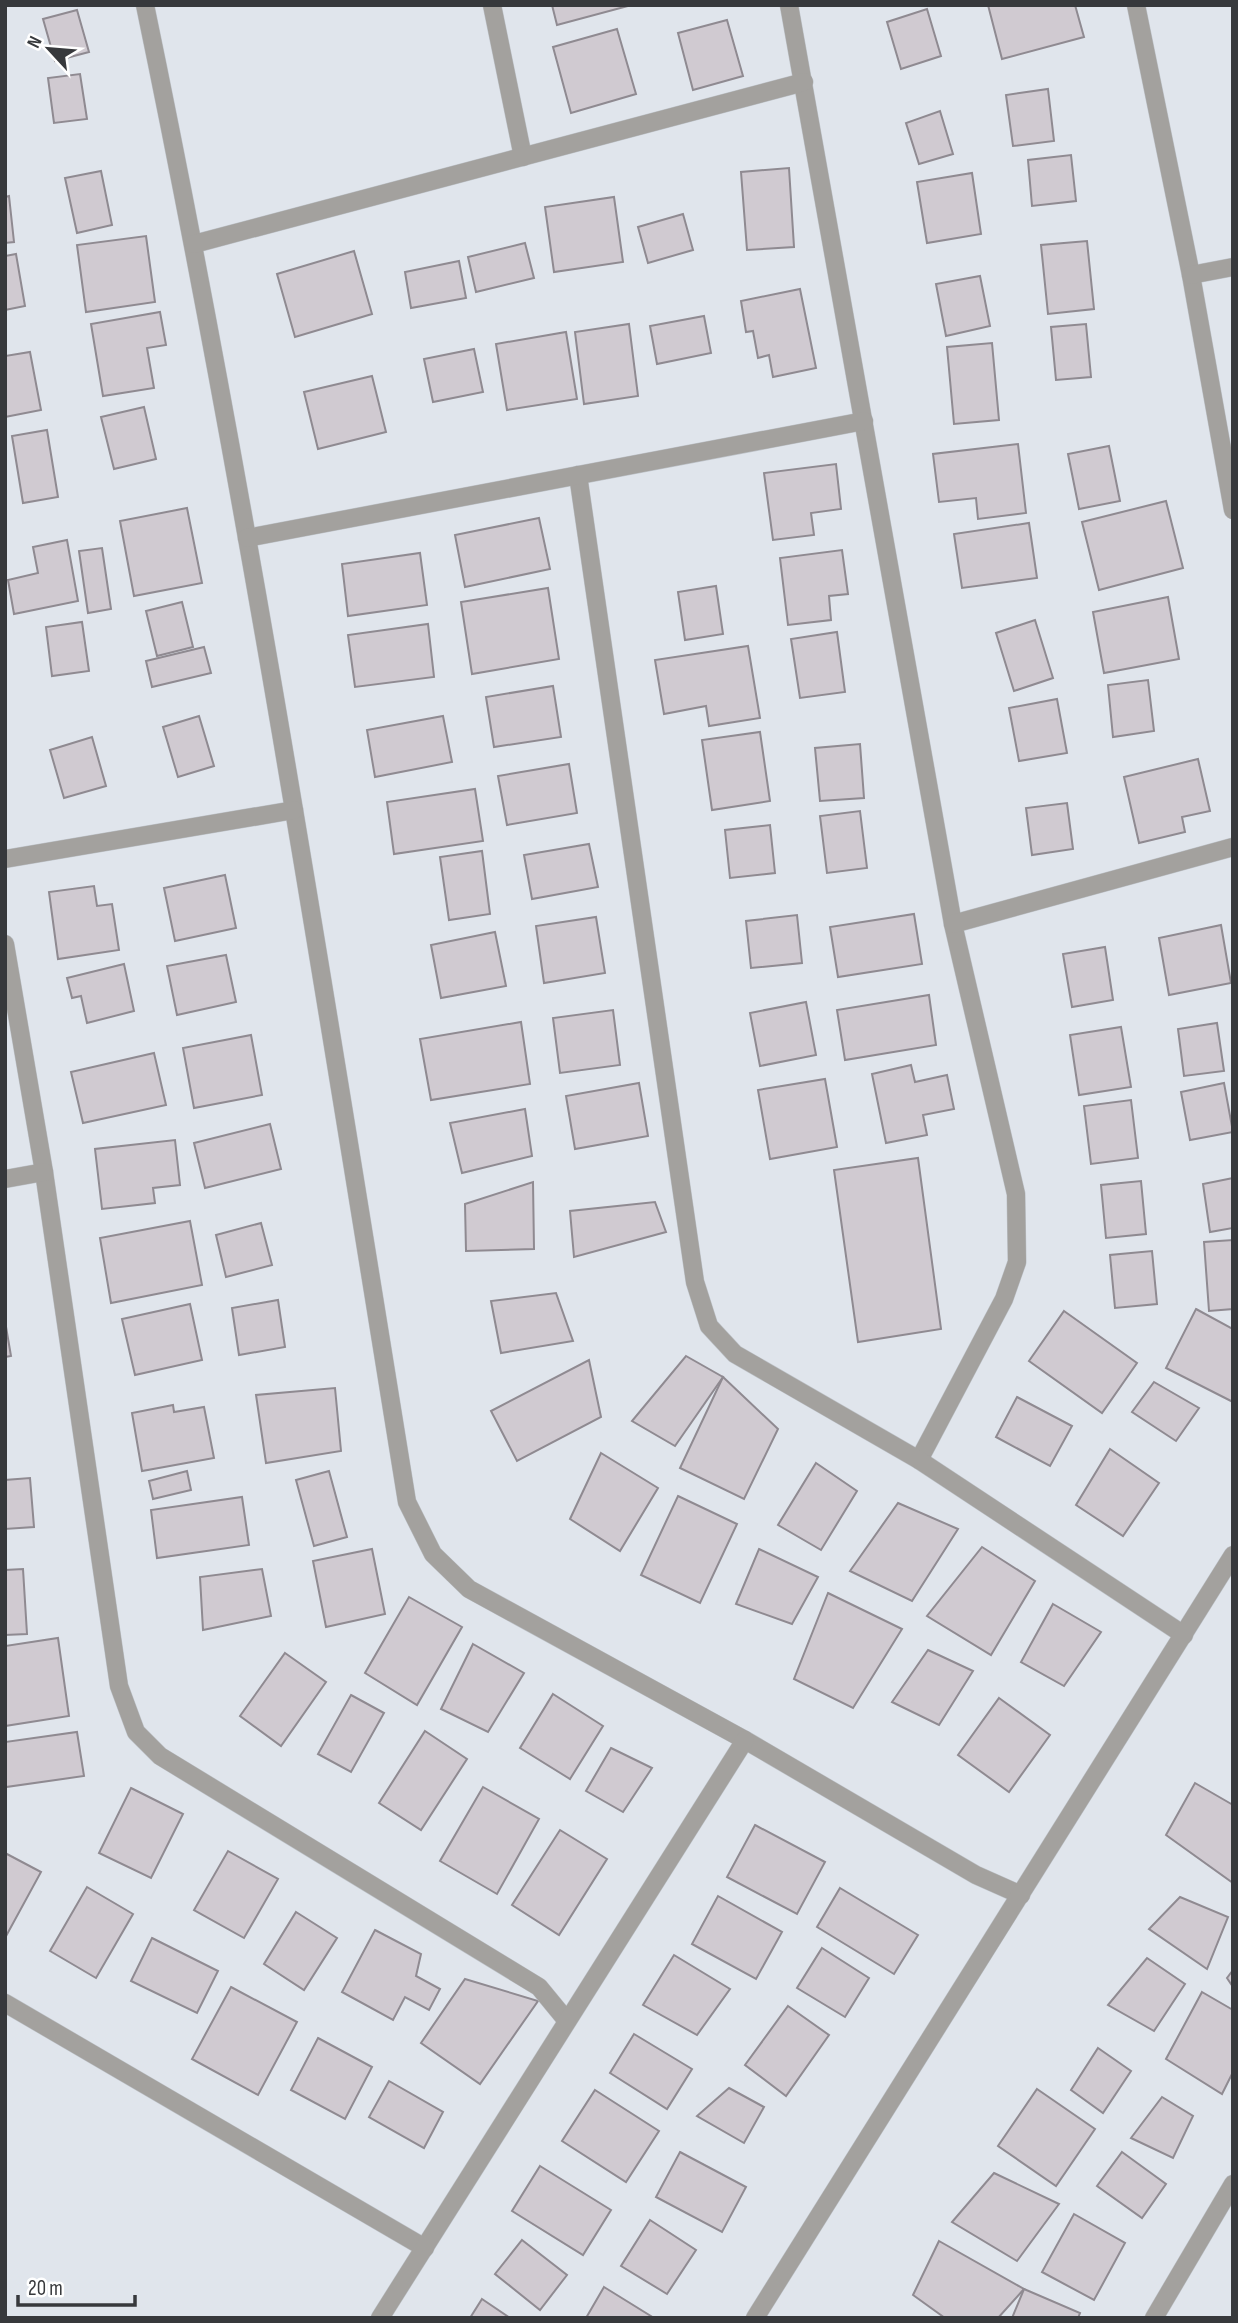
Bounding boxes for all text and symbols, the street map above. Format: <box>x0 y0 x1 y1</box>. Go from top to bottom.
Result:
north arrow <box>14 14 84 84</box>
text: N <box>23 33 48 52</box>
scale bar <box>18 2264 135 2308</box>
text: 20 m <box>28 2276 63 2301</box>

